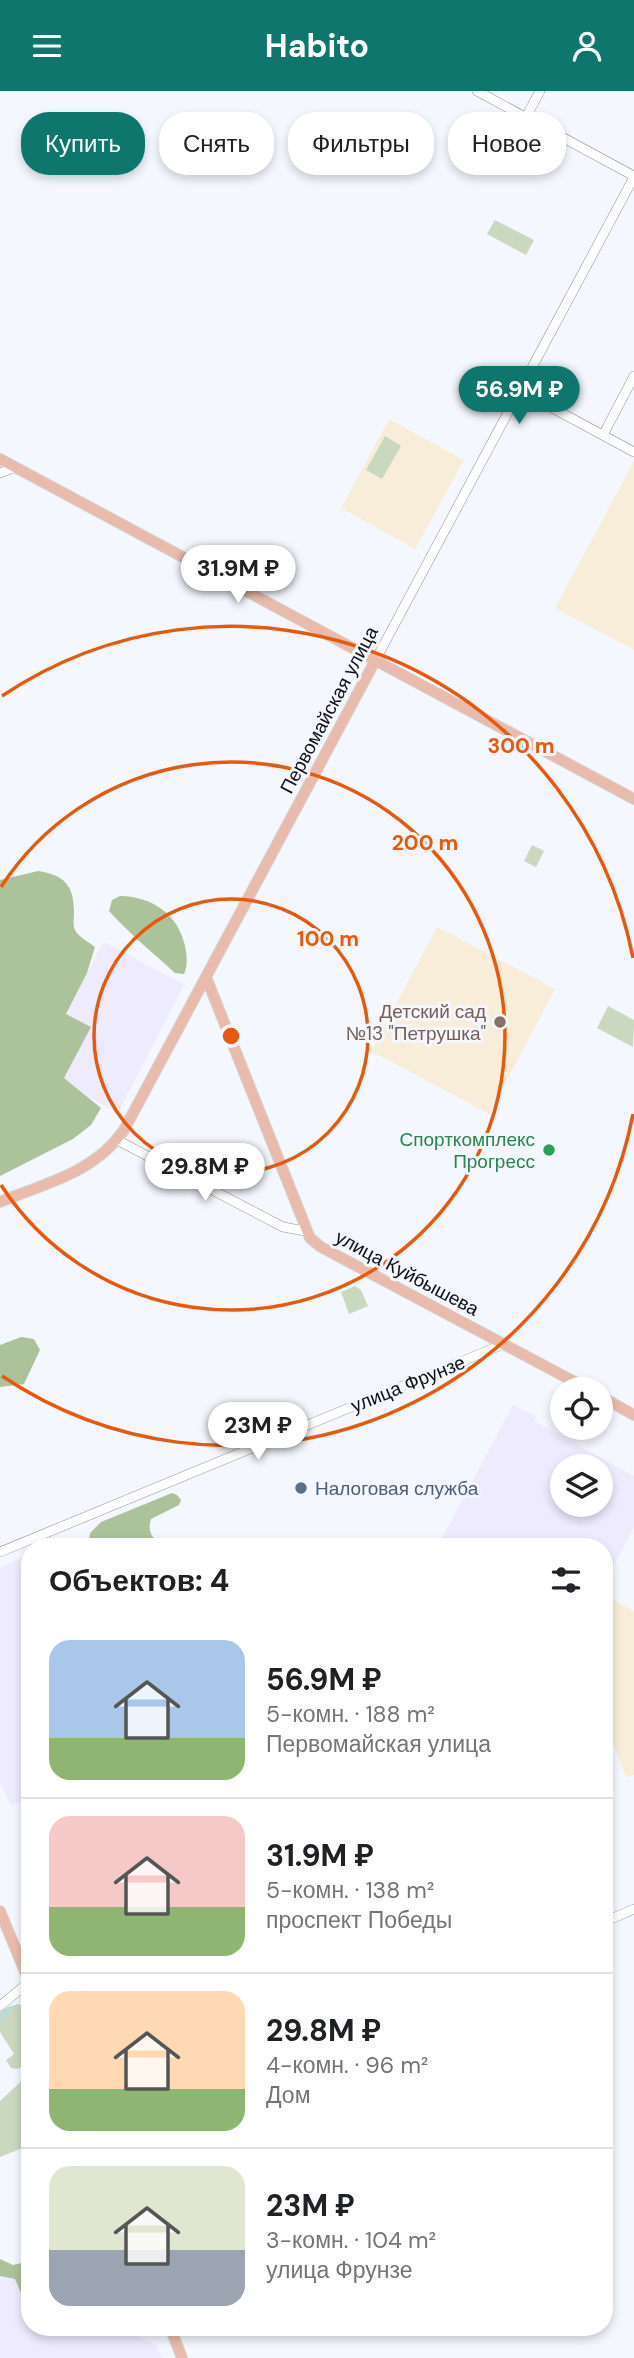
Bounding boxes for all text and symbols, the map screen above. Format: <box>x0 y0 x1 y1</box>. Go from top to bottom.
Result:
text: Habito <box>265 25 369 67</box>
icon: menu <box>28 27 66 65</box>
icon: person <box>568 27 606 65</box>
chip: Купить <box>21 112 145 175</box>
chip: Снять <box>159 112 274 175</box>
chip: Фильтры <box>288 112 434 175</box>
chip: Новое <box>448 112 566 175</box>
pin: 56.9M ₽ <box>454 367 584 426</box>
text: 56.9M ₽ <box>475 374 563 404</box>
pin: 31.9M ₽ <box>173 545 303 605</box>
text: 31.9M ₽ <box>197 553 279 583</box>
street label: Первомайская улица <box>274 622 384 798</box>
text: 300 m <box>488 732 554 760</box>
text: 200 m <box>392 829 458 857</box>
text: 100 m <box>297 925 359 953</box>
place label: Детский сад №13 "Петрушка" <box>346 999 486 1046</box>
marker: Детский сад №13 "Петрушка" <box>492 1014 508 1030</box>
centre of rings <box>219 1024 243 1048</box>
place label: Спорткомплекс Прогресс <box>399 1127 535 1174</box>
marker: Спорткомплекс Прогресс <box>541 1142 557 1158</box>
pin: 29.8M ₽ <box>140 1143 270 1203</box>
text: 29.8M ₽ <box>161 1151 249 1181</box>
street label: улица Куйбышева <box>331 1225 484 1322</box>
street label: улица Фрунзе <box>347 1350 469 1418</box>
map controls <box>550 1377 613 1517</box>
button: locate <box>550 1377 613 1440</box>
pin: 23M ₽ <box>209 1403 307 1462</box>
text: 23M ₽ <box>224 1410 292 1440</box>
button: layers <box>550 1454 613 1517</box>
place label: Налоговая служба <box>315 1476 479 1501</box>
marker: Налоговая служба <box>293 1480 309 1496</box>
text: Объектов: 4 <box>49 1561 229 1600</box>
icon: filters <box>547 1561 585 1599</box>
text: 56.9M ₽ <box>266 1660 382 1699</box>
icon: home <box>105 1668 189 1752</box>
text: 5-комн. · 188 m² <box>266 1699 435 1729</box>
text: Первомайская улица <box>266 1729 491 1759</box>
text: 31.9M ₽ <box>266 1836 374 1875</box>
icon: home <box>105 1844 189 1928</box>
text: 5-комн. · 138 m² <box>266 1875 434 1905</box>
text: проспект Победы <box>266 1905 452 1935</box>
text: 29.8M ₽ <box>266 2011 381 2050</box>
icon: home <box>105 2019 189 2103</box>
text: 4-комн. · 96 m² <box>266 2050 428 2080</box>
text: Дом <box>266 2080 310 2110</box>
text: 23M ₽ <box>266 2186 355 2225</box>
icon: home <box>105 2194 189 2278</box>
text: 3-комн. · 104 m² <box>266 2225 436 2255</box>
text: улица Фрунзе <box>266 2255 413 2285</box>

